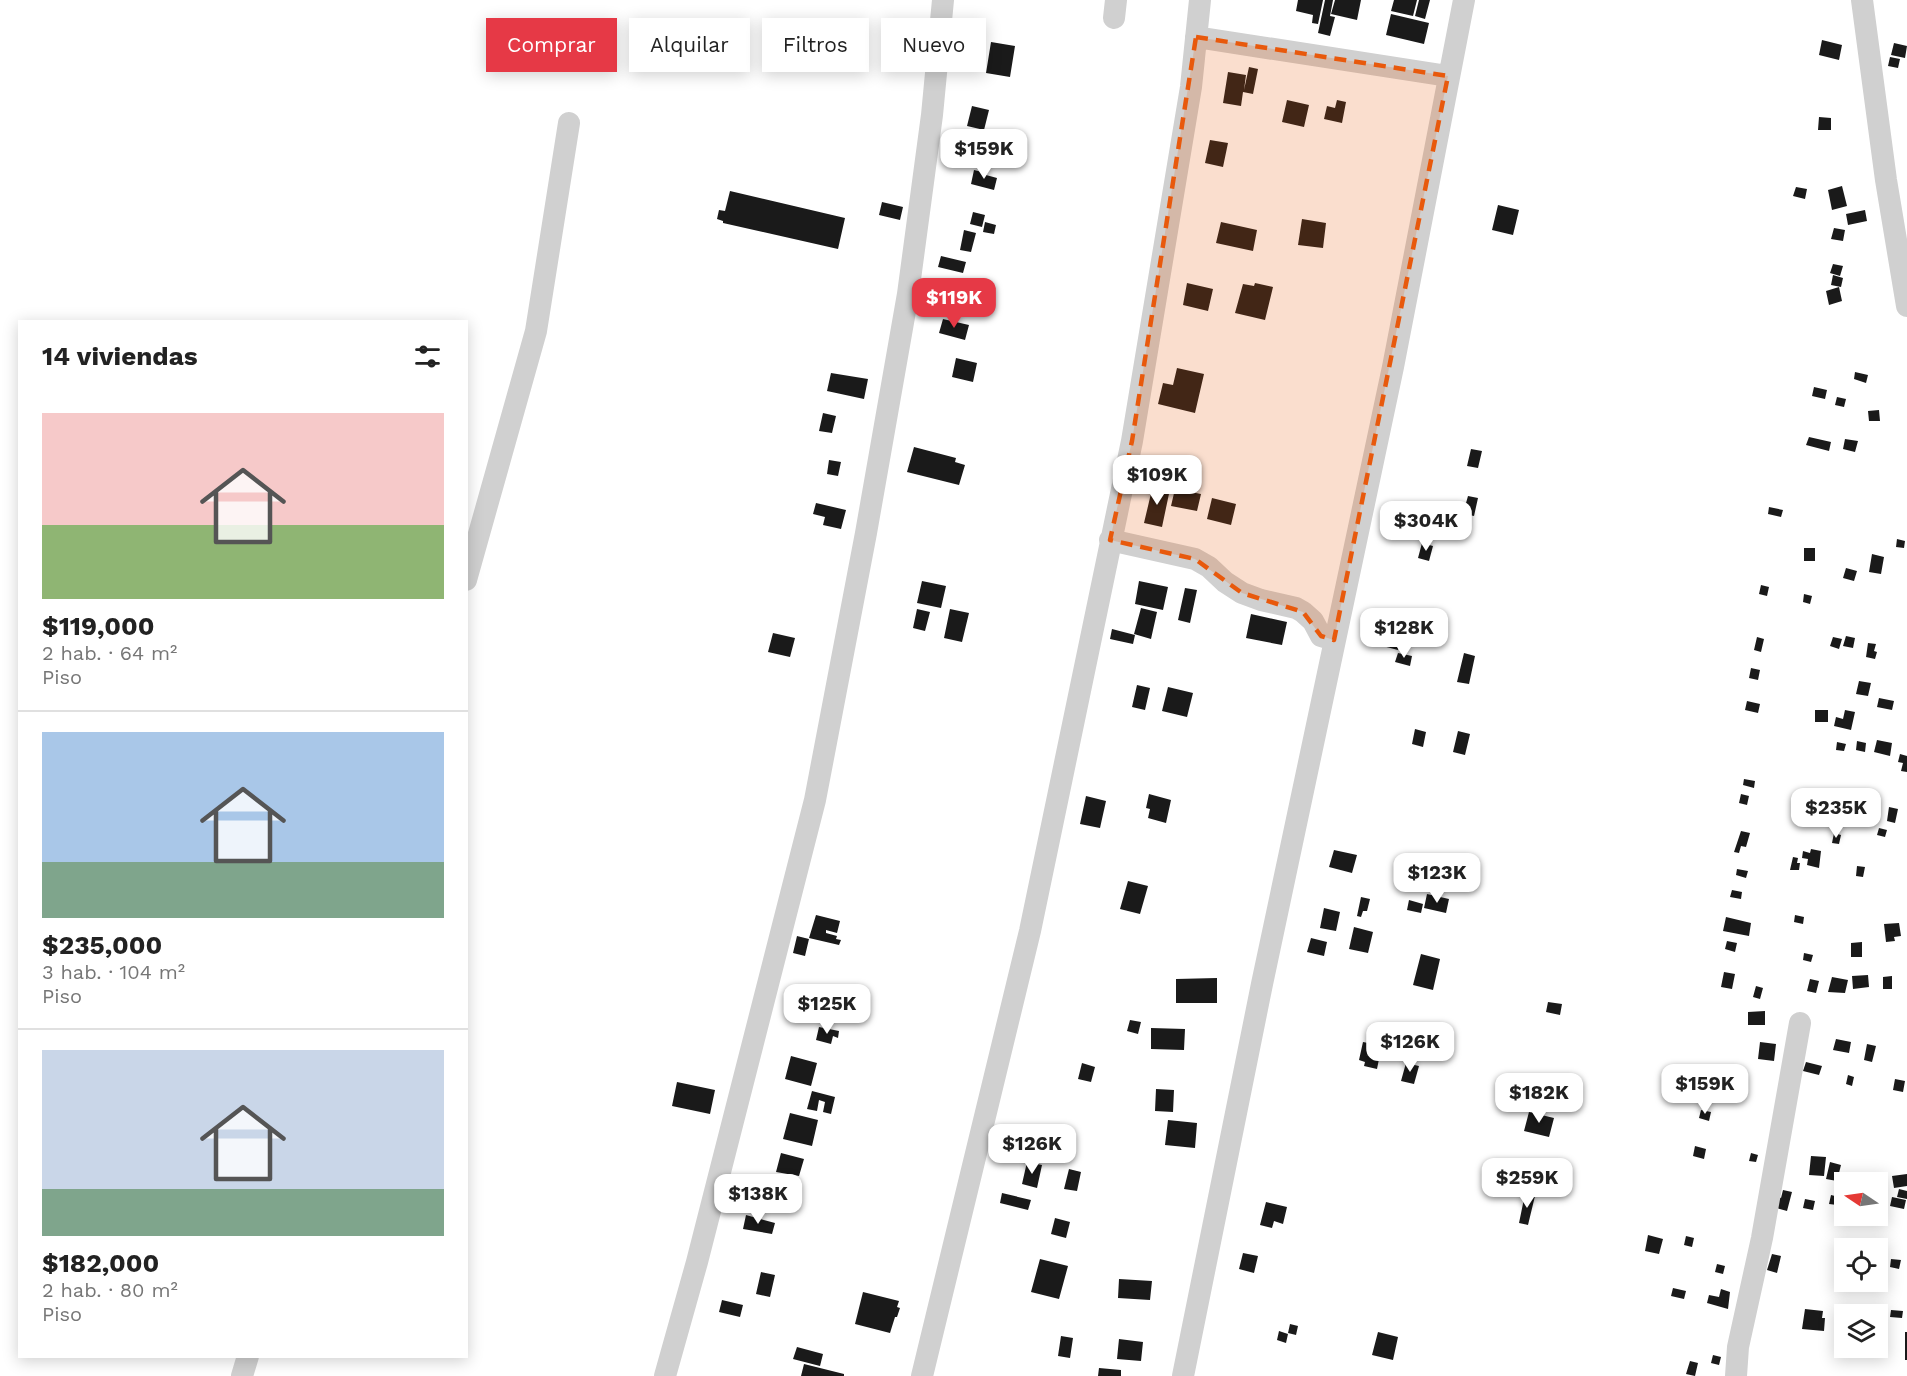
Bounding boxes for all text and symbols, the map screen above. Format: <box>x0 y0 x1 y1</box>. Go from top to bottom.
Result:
chip: Comprar <box>486 18 617 72</box>
chip: Alquilar <box>629 18 750 72</box>
chip: Filtros <box>762 18 869 72</box>
chip: Nuevo <box>881 18 986 72</box>
pin: $159K <box>942 129 1026 180</box>
text: $159K <box>954 136 1014 160</box>
pin: $119K <box>912 278 996 329</box>
text: $119K <box>926 285 982 309</box>
icon: filters <box>411 340 444 373</box>
text: 14 viviendas <box>42 341 198 371</box>
icon: home <box>189 452 297 560</box>
pin: $109K <box>1115 455 1199 506</box>
text: $109K <box>1127 462 1187 486</box>
pin: $304K <box>1384 501 1468 552</box>
text: $304K <box>1394 508 1458 532</box>
pin: $128K <box>1362 608 1446 659</box>
text: $119,000 <box>42 611 154 641</box>
text: $128K <box>1374 615 1434 639</box>
text: 2 hab. · 64 m² <box>42 641 177 665</box>
text: Piso <box>42 665 82 689</box>
icon: home <box>189 771 297 879</box>
pin: $235K <box>1794 788 1878 839</box>
text: $235K <box>1805 795 1867 819</box>
pin: $123K <box>1395 853 1479 904</box>
text: $123K <box>1407 860 1467 884</box>
text: $235,000 <box>42 930 162 960</box>
text: 3 hab. · 104 m² <box>42 960 185 984</box>
text: Piso <box>42 984 82 1008</box>
pin: $125K <box>785 984 869 1035</box>
text: $125K <box>798 991 856 1015</box>
pin: $126K <box>1368 1022 1452 1073</box>
text: $126K <box>1380 1029 1440 1053</box>
pin: $159K <box>1663 1064 1747 1115</box>
text: $159K <box>1675 1071 1735 1095</box>
pin: $182K <box>1497 1073 1581 1124</box>
text: $182K <box>1509 1080 1569 1104</box>
icon: home <box>189 1089 297 1197</box>
pin: $126K <box>990 1124 1074 1175</box>
text: $126K <box>1002 1131 1062 1155</box>
pin: $259K <box>1485 1158 1569 1209</box>
text: $259K <box>1496 1165 1558 1189</box>
north arrow <box>1834 1172 1888 1226</box>
map controls <box>1834 1172 1888 1358</box>
pin: $138K <box>716 1174 800 1225</box>
text: $138K <box>728 1181 788 1205</box>
button: locate <box>1834 1238 1888 1292</box>
text: $182,000 <box>42 1248 159 1278</box>
text: 2 hab. · 80 m² <box>42 1278 178 1302</box>
text: Piso <box>42 1302 82 1326</box>
button: layers <box>1834 1304 1888 1358</box>

